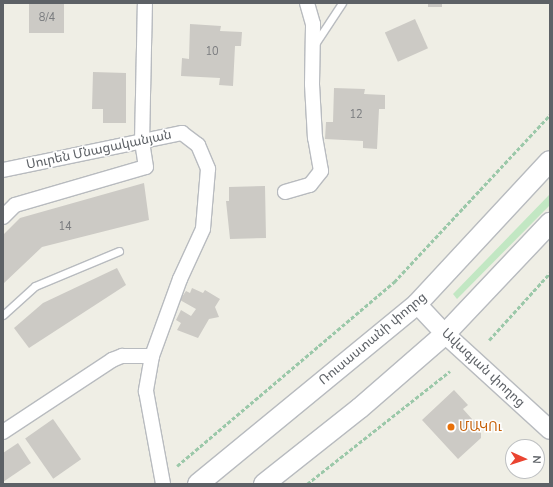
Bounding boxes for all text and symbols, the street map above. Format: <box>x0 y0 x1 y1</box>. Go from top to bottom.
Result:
house number: 8/4 <box>39 11 55 25</box>
house number: 10 <box>205 45 219 59</box>
house number: 12 <box>349 108 363 122</box>
street label: Սուրեն Մնացականյան <box>25 127 173 173</box>
house number: 14 <box>58 220 72 234</box>
street label: Ռուսաստանի փողոց <box>316 289 430 389</box>
street label: Ավագյան փողոց <box>438 325 528 411</box>
place label: ՄԱԿՈւ <box>459 419 502 435</box>
marker: ՄԱԿՈւ <box>446 422 456 432</box>
north arrow <box>505 439 545 479</box>
text: N <box>529 455 544 464</box>

